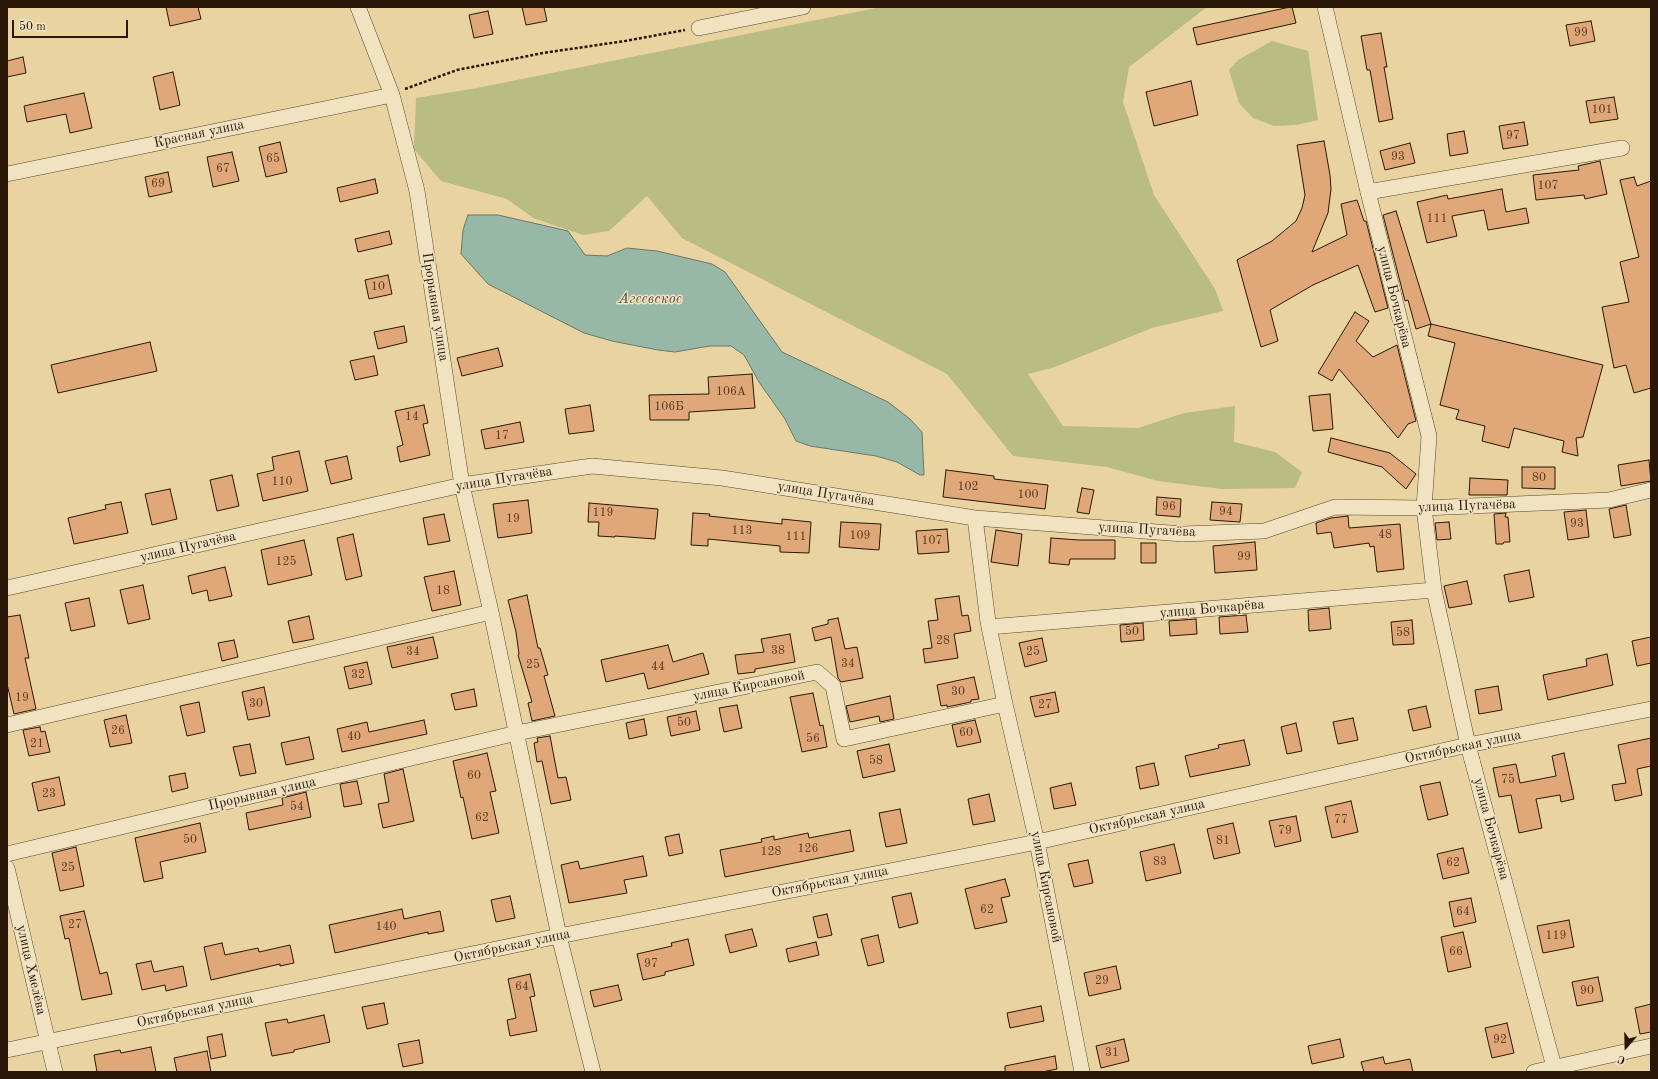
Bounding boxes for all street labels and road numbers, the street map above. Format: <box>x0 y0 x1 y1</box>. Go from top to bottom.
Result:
street label: Красная улица <box>152 116 246 152</box>
street label: улица Бочкарёва <box>1373 244 1415 350</box>
street label: Прорывная улица <box>418 251 452 363</box>
street label: улица Пугачёва <box>454 463 554 495</box>
street label: улица Пугачёва <box>776 478 876 510</box>
street label: улица Пугачёва <box>1418 496 1516 516</box>
street label: улица Пугачёва <box>1098 519 1196 541</box>
street label: улица Пугачёва <box>138 528 238 566</box>
street label: улица Бочкарёва <box>1159 596 1265 622</box>
street label: улица Кирсановой <box>692 667 806 705</box>
street label: Октябрьская улица <box>1403 726 1523 768</box>
street label: Прорывная улица <box>207 773 317 815</box>
street label: улица Бочкарёва <box>1469 776 1513 882</box>
street label: Октябрьская улица <box>1087 795 1207 839</box>
street label: улица Кирсановой <box>1027 830 1065 944</box>
street label: Октябрьская улица <box>770 862 890 902</box>
street label: улица Хмелёва <box>12 923 50 1017</box>
street label: Октябрьская улица <box>452 925 572 967</box>
street label: Октябрьская улица <box>135 990 255 1032</box>

